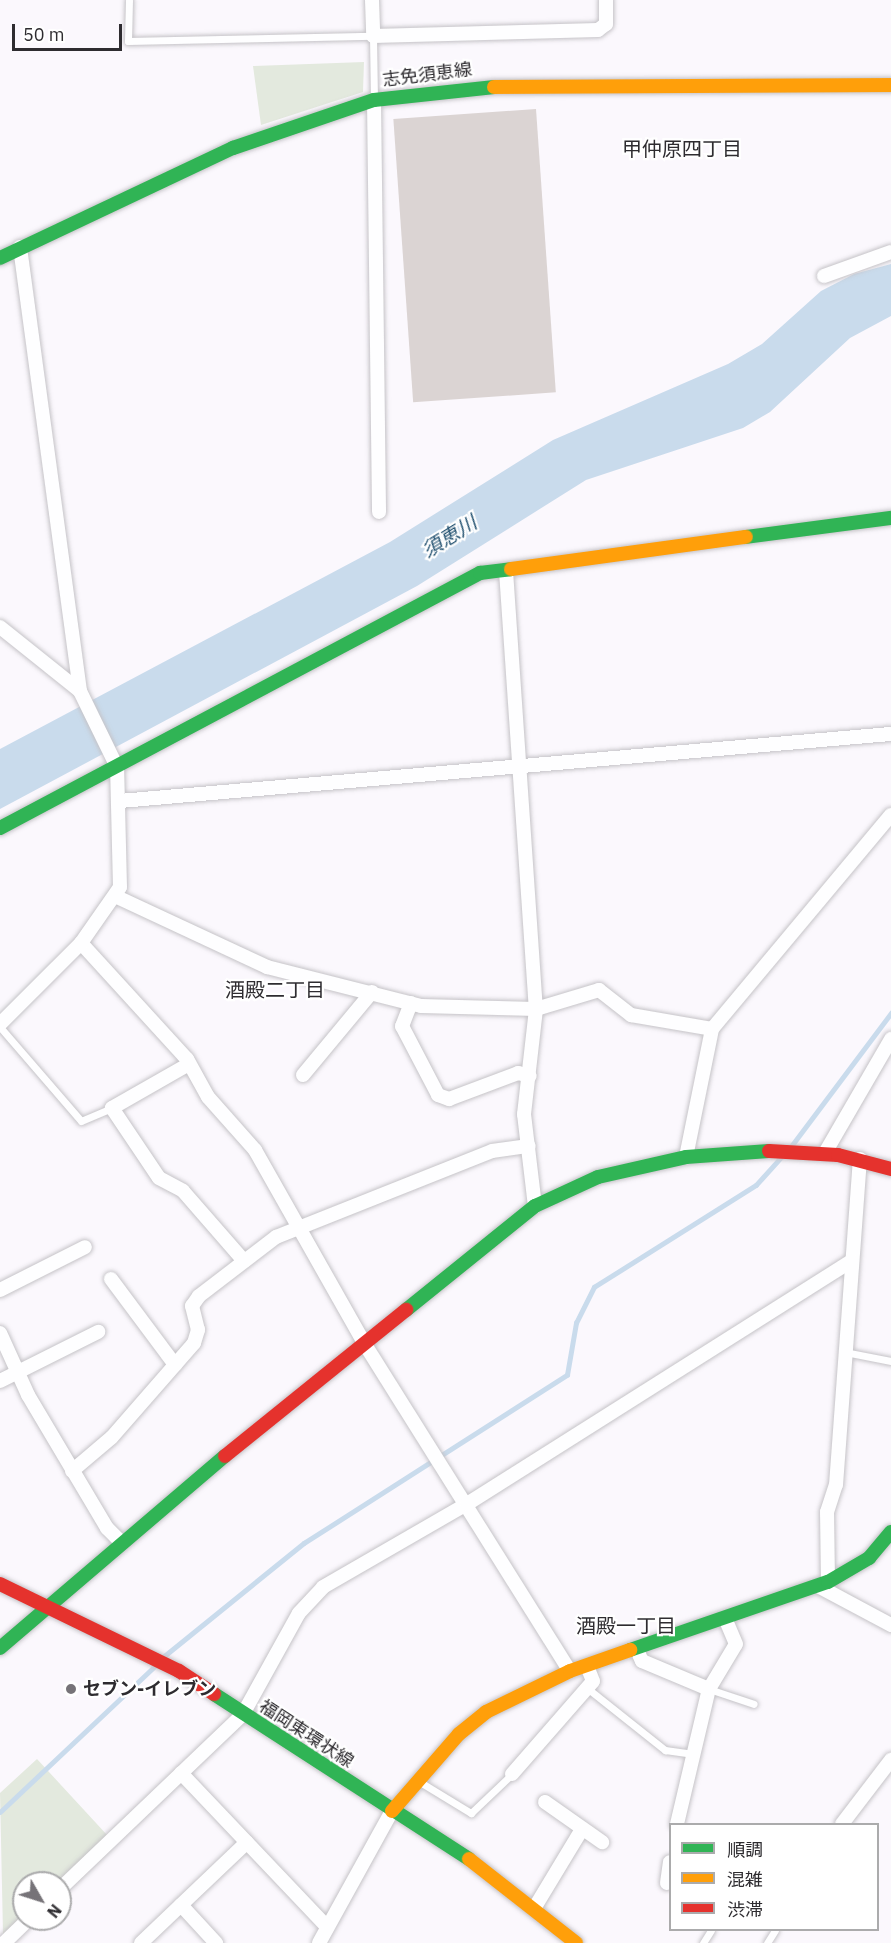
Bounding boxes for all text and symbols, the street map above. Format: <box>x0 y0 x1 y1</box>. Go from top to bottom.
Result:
scale bar <box>15 12 124 50</box>
text: 50 m <box>23 23 65 46</box>
street label: 志免須恵線 <box>381 59 473 91</box>
district label: 甲仲原四丁目 <box>622 136 742 160</box>
water label: 須恵川 <box>417 510 481 562</box>
district label: 酒殿二丁目 <box>225 977 325 1001</box>
district label: 酒殿一丁目 <box>576 1613 676 1637</box>
place label: セブン-イレブン <box>83 1678 216 1700</box>
marker: セブン-イレブン <box>64 1682 78 1696</box>
street label: 福岡東環状線 <box>255 1696 357 1772</box>
legend <box>669 1823 879 1931</box>
text: 順調 <box>727 1838 763 1861</box>
text: 混雑 <box>727 1868 763 1891</box>
north arrow <box>12 1871 72 1931</box>
text: 渋滞 <box>727 1898 763 1921</box>
text: N <box>43 1900 66 1922</box>

